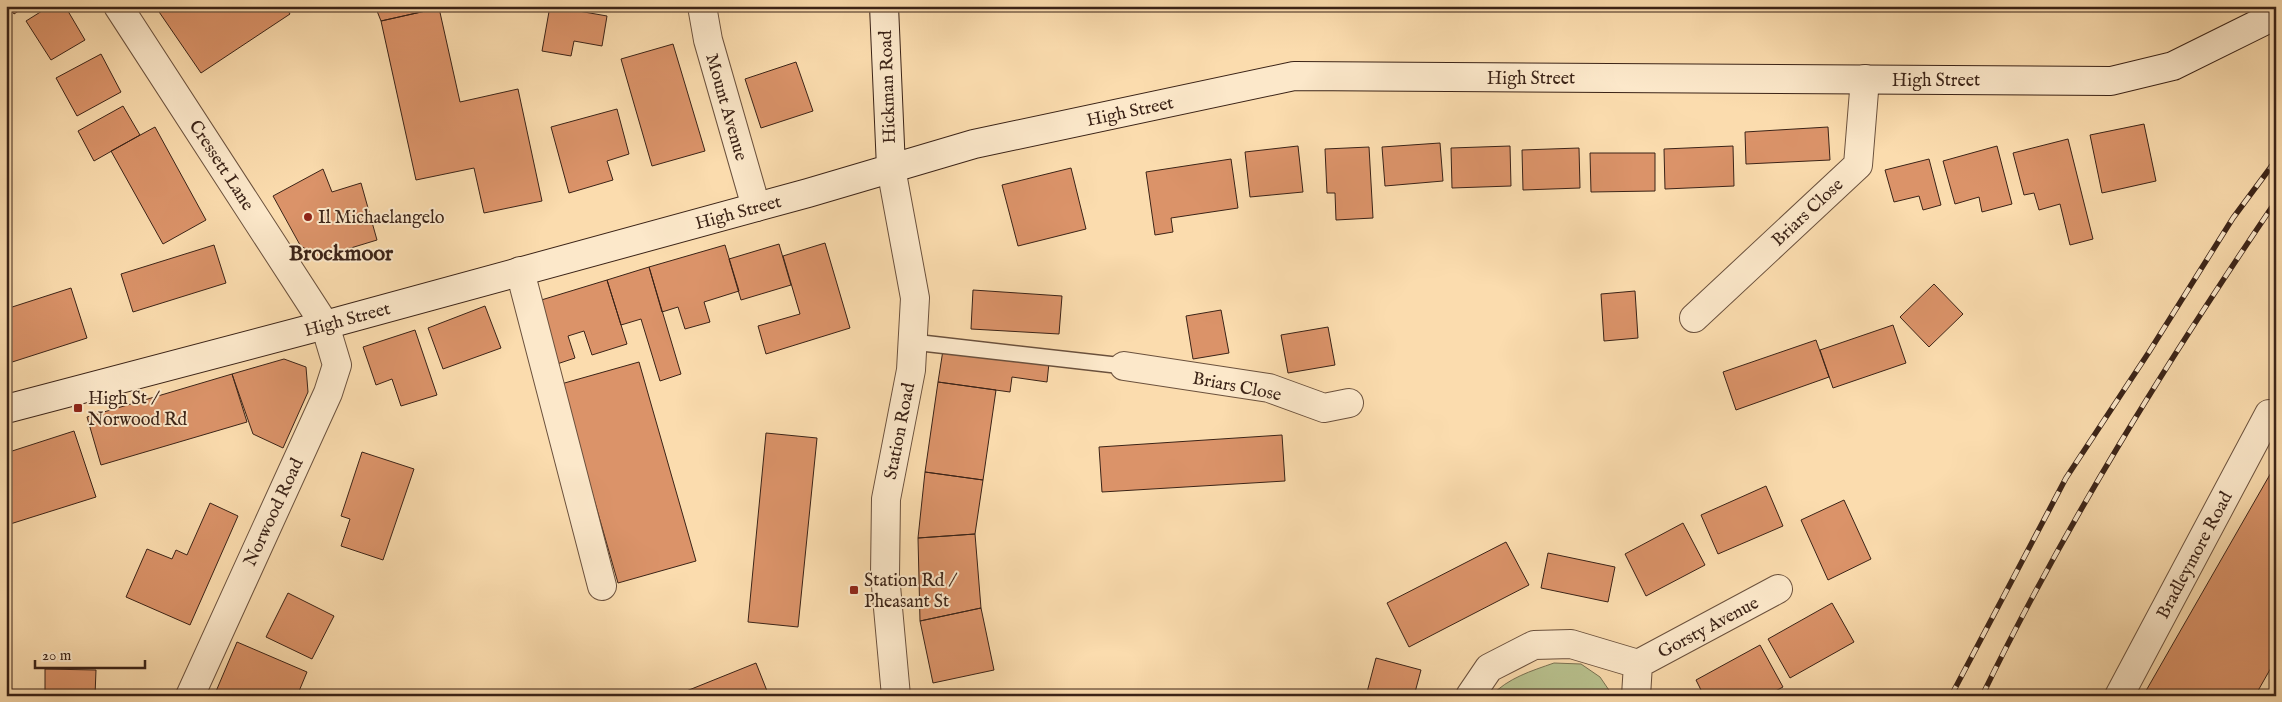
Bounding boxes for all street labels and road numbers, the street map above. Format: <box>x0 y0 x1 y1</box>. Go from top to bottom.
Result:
street label: Hickman Road <box>875 29 902 144</box>
street label: Mount Avenue <box>699 51 752 164</box>
street label: High Street <box>1487 68 1575 91</box>
street label: High Street <box>1892 70 1980 93</box>
street label: High Street <box>1085 92 1176 133</box>
street label: Cressett Lane <box>183 116 259 215</box>
street label: Briars Close <box>1767 174 1849 252</box>
street label: High Street <box>693 191 784 236</box>
street label: High Street <box>302 298 393 343</box>
street label: Briars Close <box>1190 368 1283 407</box>
street label: Station Road <box>880 381 921 482</box>
street label: Norwood Road <box>239 455 310 570</box>
street label: Bradleymore Road <box>2152 488 2239 623</box>
street label: Gorsty Avenue <box>1654 592 1763 665</box>

